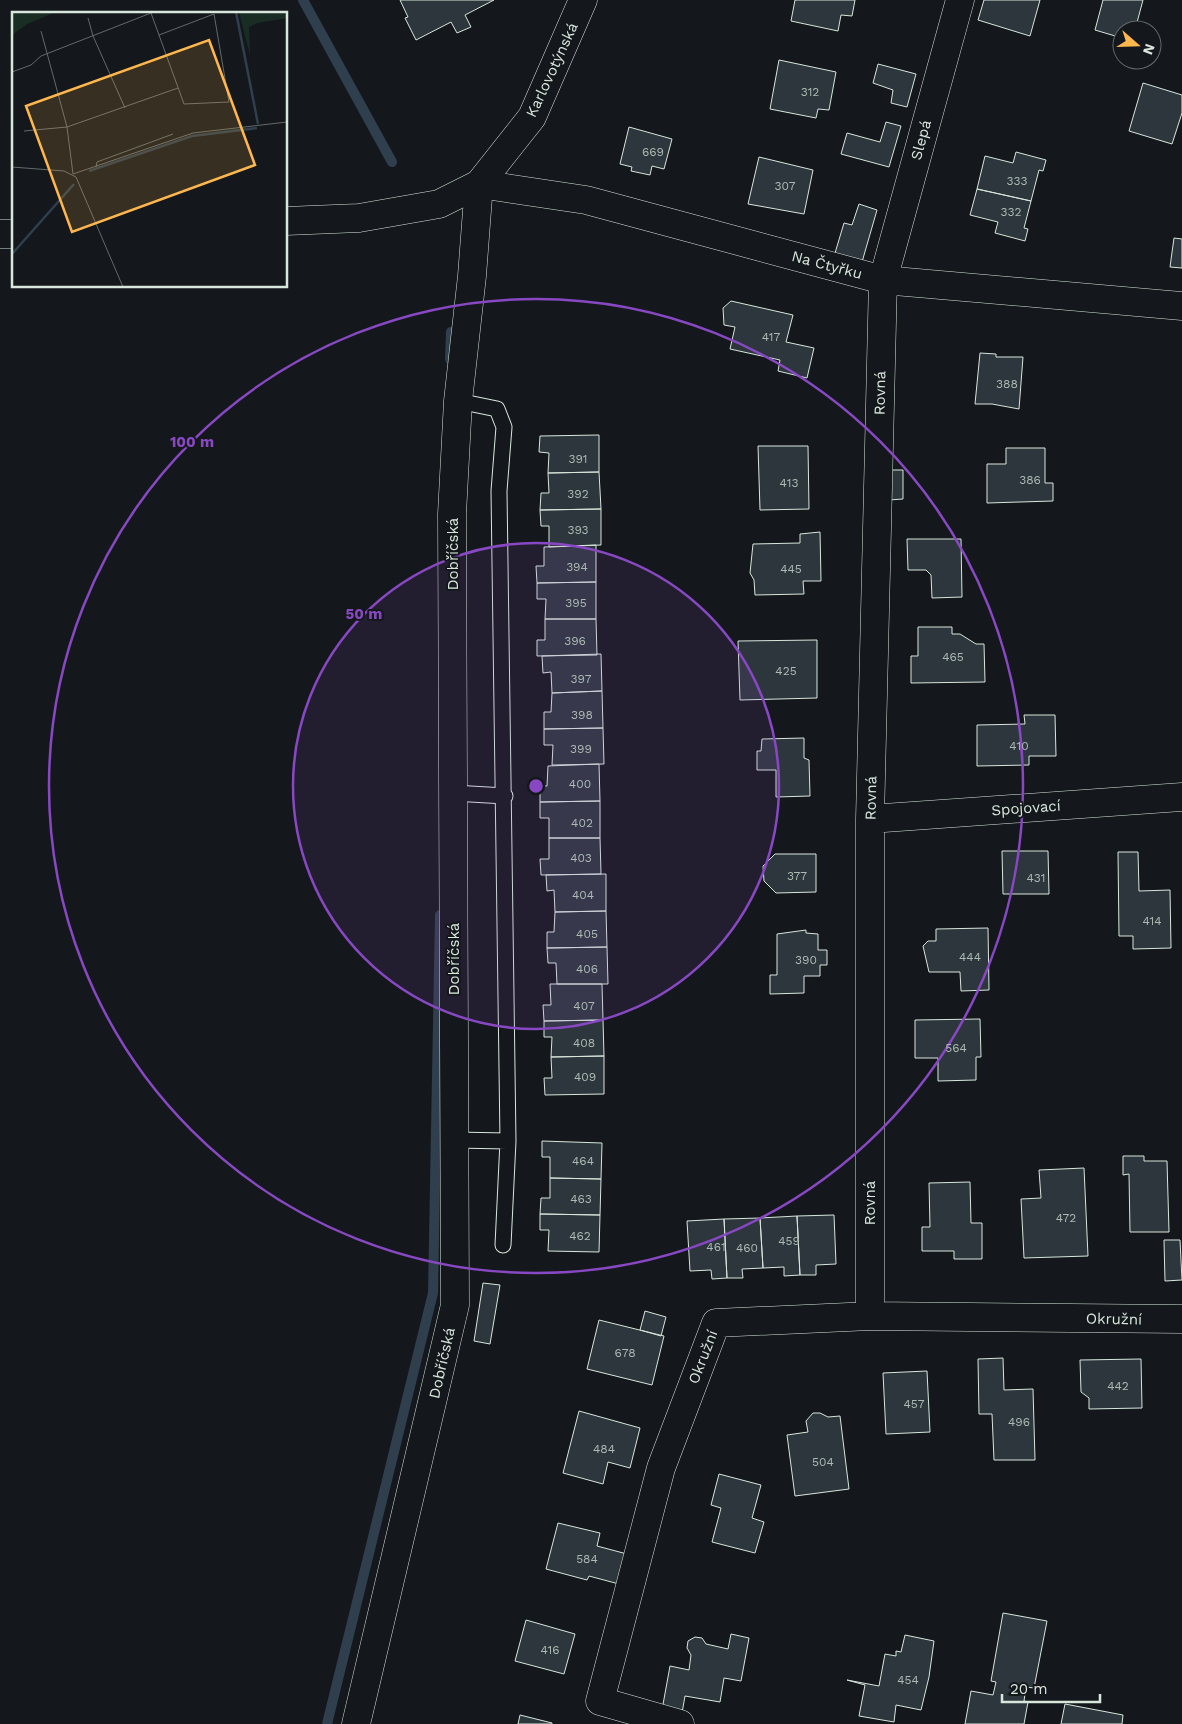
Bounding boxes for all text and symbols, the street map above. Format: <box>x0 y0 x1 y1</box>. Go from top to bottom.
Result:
inset map <box>12 12 288 288</box>
street label: Karlovotýnská <box>522 19 582 120</box>
north arrow <box>1112 20 1162 70</box>
text: N <box>1140 42 1159 57</box>
house number: 312 <box>801 85 819 99</box>
street label: Slepá <box>907 117 935 162</box>
house number: 669 <box>642 145 664 159</box>
house number: 333 <box>1007 174 1028 188</box>
house number: 307 <box>775 179 796 193</box>
house number: 332 <box>1001 205 1022 219</box>
street label: Na Čtyřku <box>790 246 865 283</box>
house number: 417 <box>762 330 781 344</box>
street label: Rovná <box>871 370 889 415</box>
house number: 388 <box>996 377 1018 391</box>
text: 100 m <box>170 433 214 451</box>
house number: 391 <box>568 452 588 466</box>
house number: 386 <box>1019 473 1041 487</box>
house number: 413 <box>780 476 798 490</box>
house number: 392 <box>567 487 589 501</box>
street label: Dobříčská <box>444 517 462 590</box>
house number: 393 <box>567 523 589 537</box>
house number: 394 <box>566 560 588 574</box>
house number: 445 <box>780 562 802 576</box>
house number: 395 <box>565 596 587 610</box>
text: 50 m <box>346 605 382 623</box>
house number: 396 <box>564 634 586 648</box>
house number: 465 <box>942 650 964 664</box>
house number: 425 <box>775 664 797 678</box>
house number: 397 <box>571 672 592 686</box>
house number: 398 <box>571 708 593 722</box>
house number: 410 <box>1009 739 1029 753</box>
house number: 399 <box>570 742 592 756</box>
street label: Rovná <box>862 775 880 820</box>
centre of rings <box>527 777 545 795</box>
house number: 400 <box>569 777 591 791</box>
street label: Spojovací <box>991 797 1061 819</box>
house number: 402 <box>571 816 593 830</box>
house number: 403 <box>570 851 592 865</box>
house number: 377 <box>787 869 807 883</box>
house number: 431 <box>1026 871 1046 885</box>
house number: 404 <box>572 888 594 902</box>
house number: 414 <box>1142 914 1162 928</box>
street label: Dobříčská <box>445 922 463 995</box>
house number: 405 <box>576 927 598 941</box>
house number: 444 <box>959 950 981 964</box>
house number: 390 <box>795 953 817 967</box>
house number: 406 <box>576 962 598 976</box>
house number: 407 <box>573 999 595 1013</box>
house number: 408 <box>573 1036 595 1050</box>
house number: 564 <box>945 1041 967 1055</box>
house number: 409 <box>574 1070 596 1084</box>
house number: 464 <box>572 1154 594 1168</box>
street label: Rovná <box>861 1180 879 1225</box>
house number: 463 <box>570 1192 592 1206</box>
house number: 472 <box>1056 1211 1076 1225</box>
house number: 462 <box>569 1229 591 1243</box>
house number: 459 <box>778 1234 800 1248</box>
house number: 461 <box>706 1240 726 1254</box>
house number: 460 <box>736 1241 758 1255</box>
street label: Okružní <box>1086 1310 1142 1328</box>
street label: Dobříčská <box>425 1325 459 1400</box>
street label: Okružní <box>685 1327 721 1387</box>
house number: 678 <box>614 1346 636 1360</box>
house number: 442 <box>1107 1379 1129 1393</box>
house number: 457 <box>903 1397 925 1411</box>
house number: 496 <box>1008 1415 1030 1429</box>
house number: 484 <box>593 1442 615 1456</box>
house number: 504 <box>812 1455 834 1469</box>
house number: 584 <box>576 1552 598 1566</box>
house number: 416 <box>540 1643 560 1657</box>
scale bar <box>1002 1672 1100 1704</box>
house number: 454 <box>897 1673 919 1687</box>
text: 20 m <box>1010 1680 1048 1698</box>

